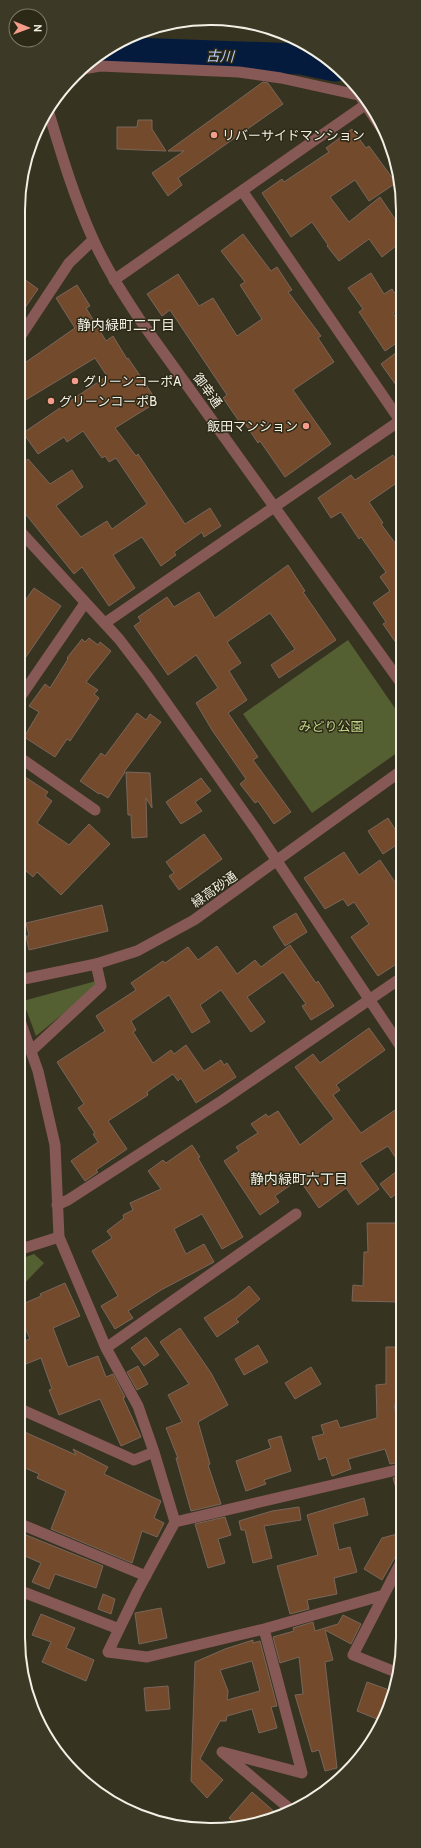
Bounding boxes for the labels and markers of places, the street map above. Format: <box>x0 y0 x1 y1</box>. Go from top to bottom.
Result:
place label: リバーサイドマンション <box>222 127 365 143</box>
marker: リバーサイドマンション <box>209 130 219 140</box>
place label: グリーンコーポA <box>83 373 181 389</box>
marker: グリーンコーポA <box>70 376 80 386</box>
place label: グリーンコーポB <box>59 393 157 409</box>
marker: グリーンコーポB <box>46 396 56 406</box>
place label: 飯田マンション <box>207 418 298 434</box>
marker: 飯田マンション <box>301 421 311 431</box>

